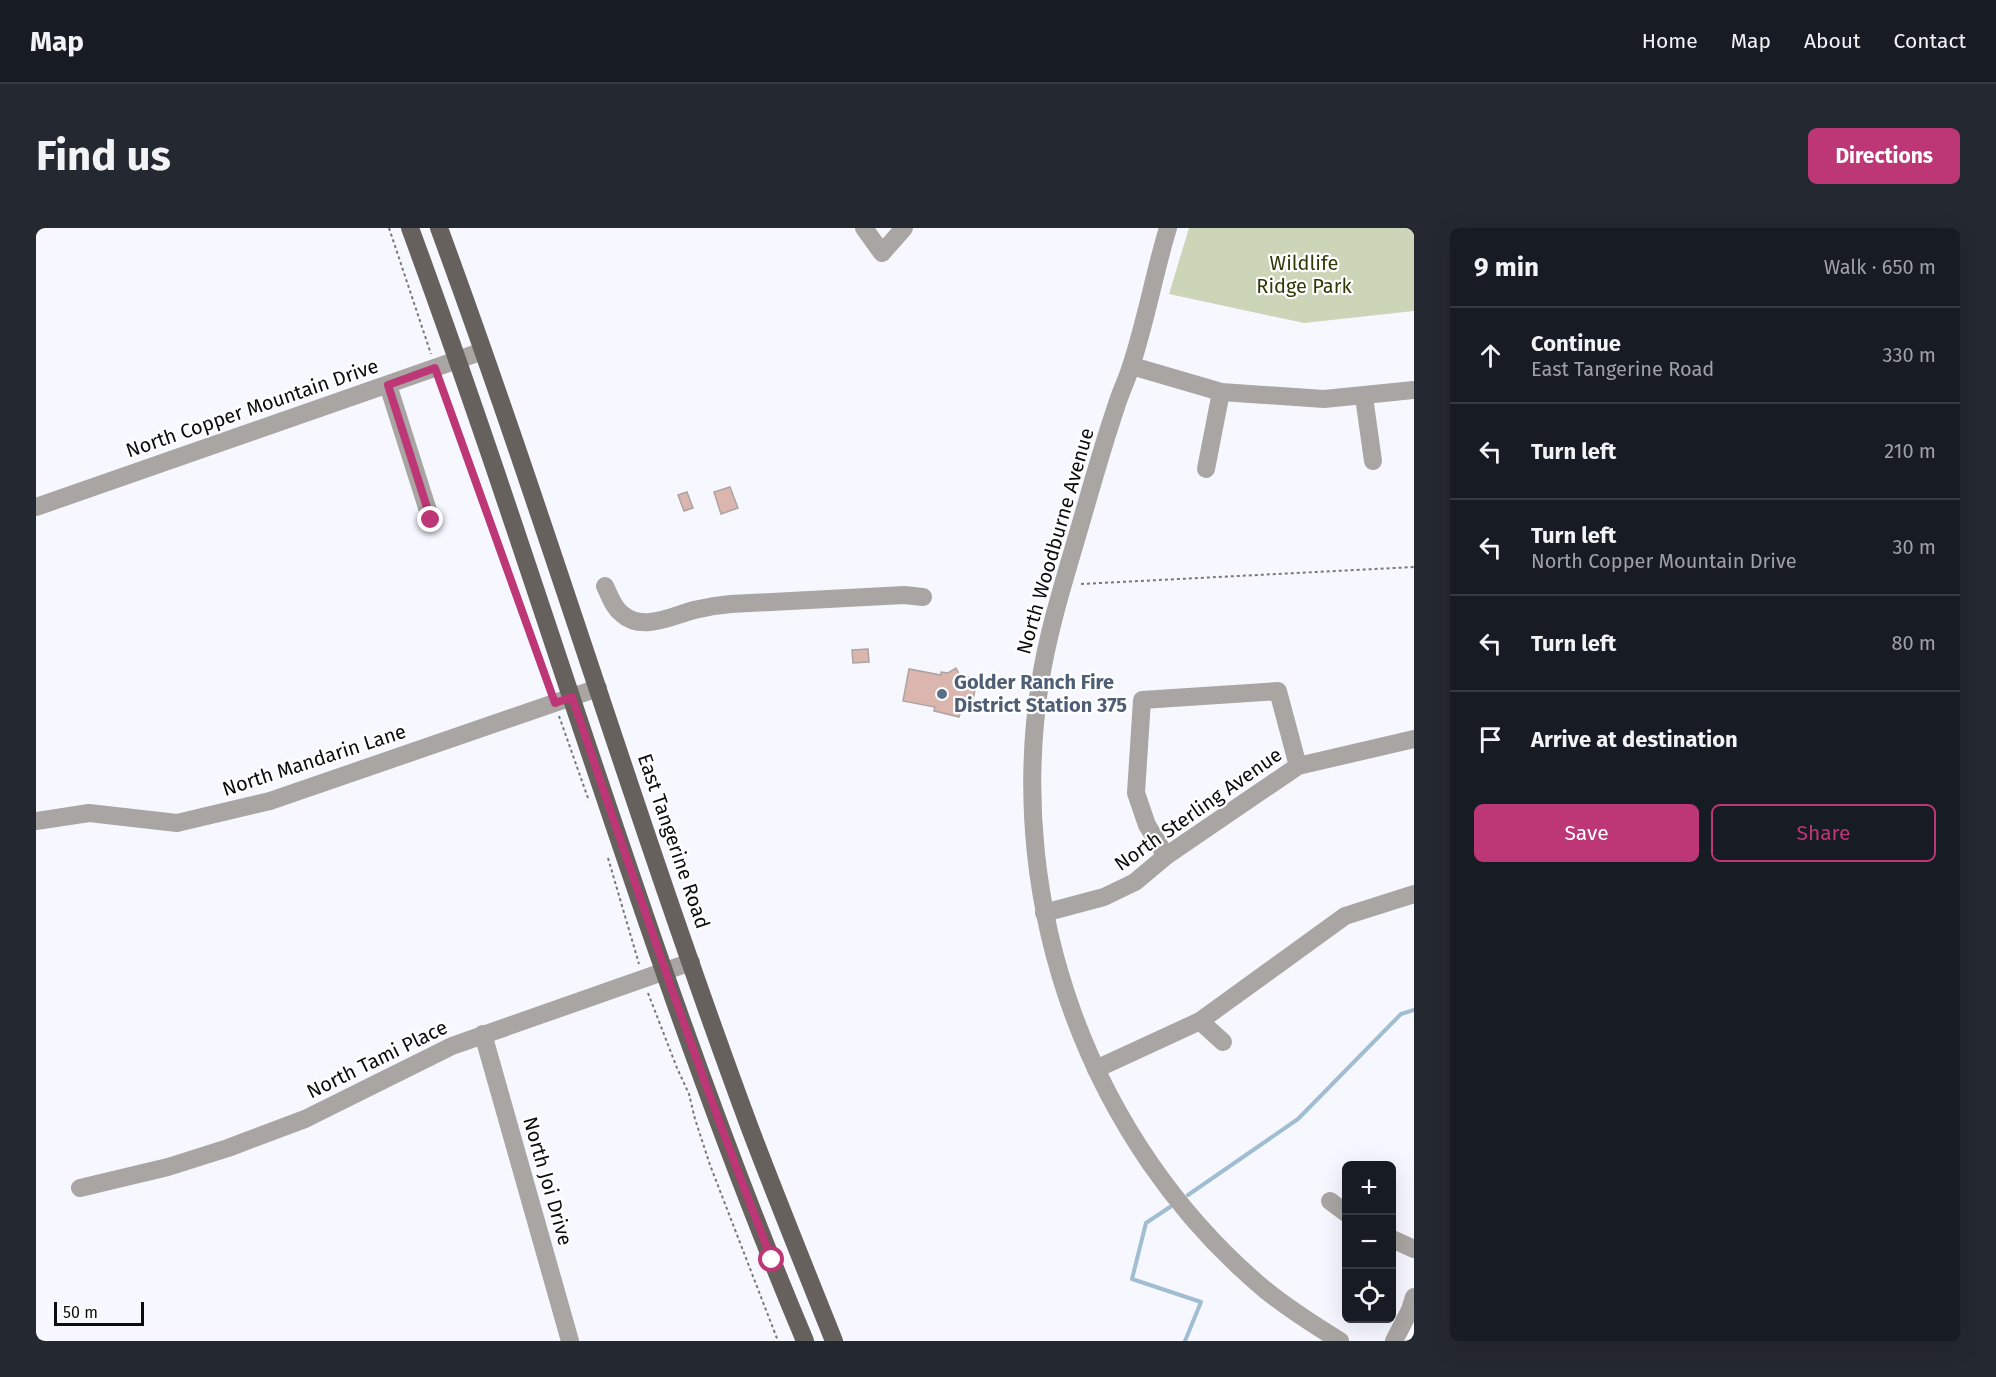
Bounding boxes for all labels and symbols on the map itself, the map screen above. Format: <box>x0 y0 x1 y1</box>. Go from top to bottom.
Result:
park label: Wildlife Ridge Park <box>1256 251 1352 298</box>
street label: North Copper Mountain Drive <box>123 353 381 463</box>
street label: North Woodburne Avenue <box>1011 425 1099 657</box>
route end <box>417 506 443 532</box>
place label: Golder Ranch Fire District Station 375 <box>954 670 1127 717</box>
marker: Golder Ranch Fire District Station 375 <box>935 687 949 701</box>
street label: North Mandarin Lane <box>219 719 409 801</box>
street label: North Sterling Avenue <box>1110 742 1286 876</box>
street label: East Tangerine Road <box>633 750 715 932</box>
street label: North Tami Place <box>303 1015 451 1103</box>
street label: North Joi Drive <box>518 1114 578 1248</box>
route start <box>758 1246 784 1272</box>
scale bar <box>54 1299 144 1326</box>

